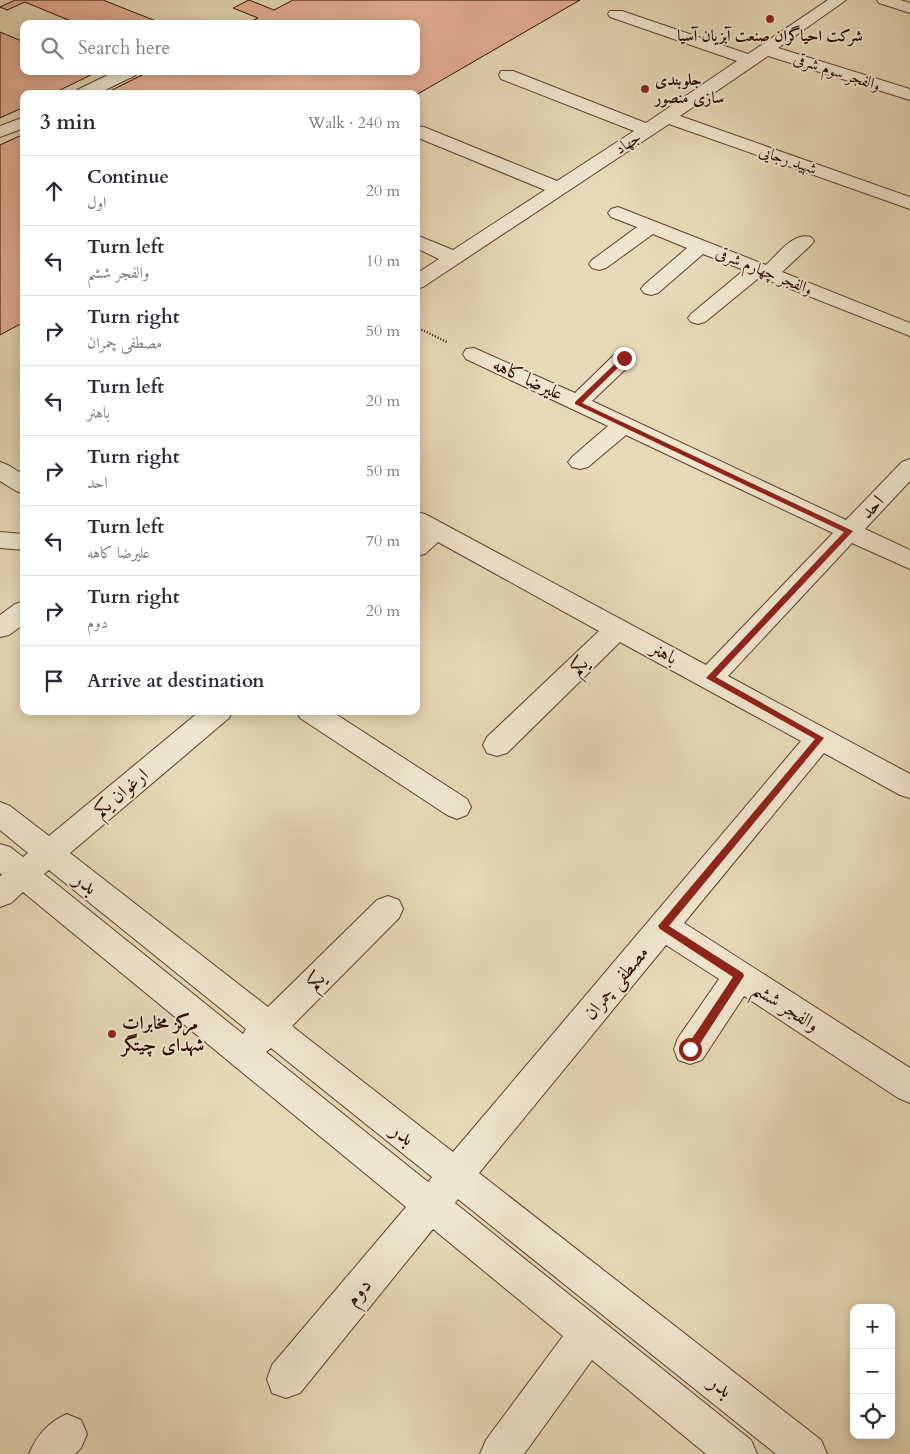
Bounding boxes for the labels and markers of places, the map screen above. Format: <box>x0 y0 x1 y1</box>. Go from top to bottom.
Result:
marker: شرکت احیاگران صنعت آبزیان آسیا <box>764 13 776 25</box>
place label: شرکت احیاگران صنعت آبزیان آسیا <box>677 25 863 47</box>
place label: جلوبندی سازی منصور <box>653 69 724 109</box>
marker: جلوبندی سازی منصور <box>639 83 651 95</box>
place label: مرکز مخابرات شهدای چیتگر <box>120 1010 204 1058</box>
marker: مرکز مخابرات شهدای چیتگر <box>106 1028 118 1040</box>

